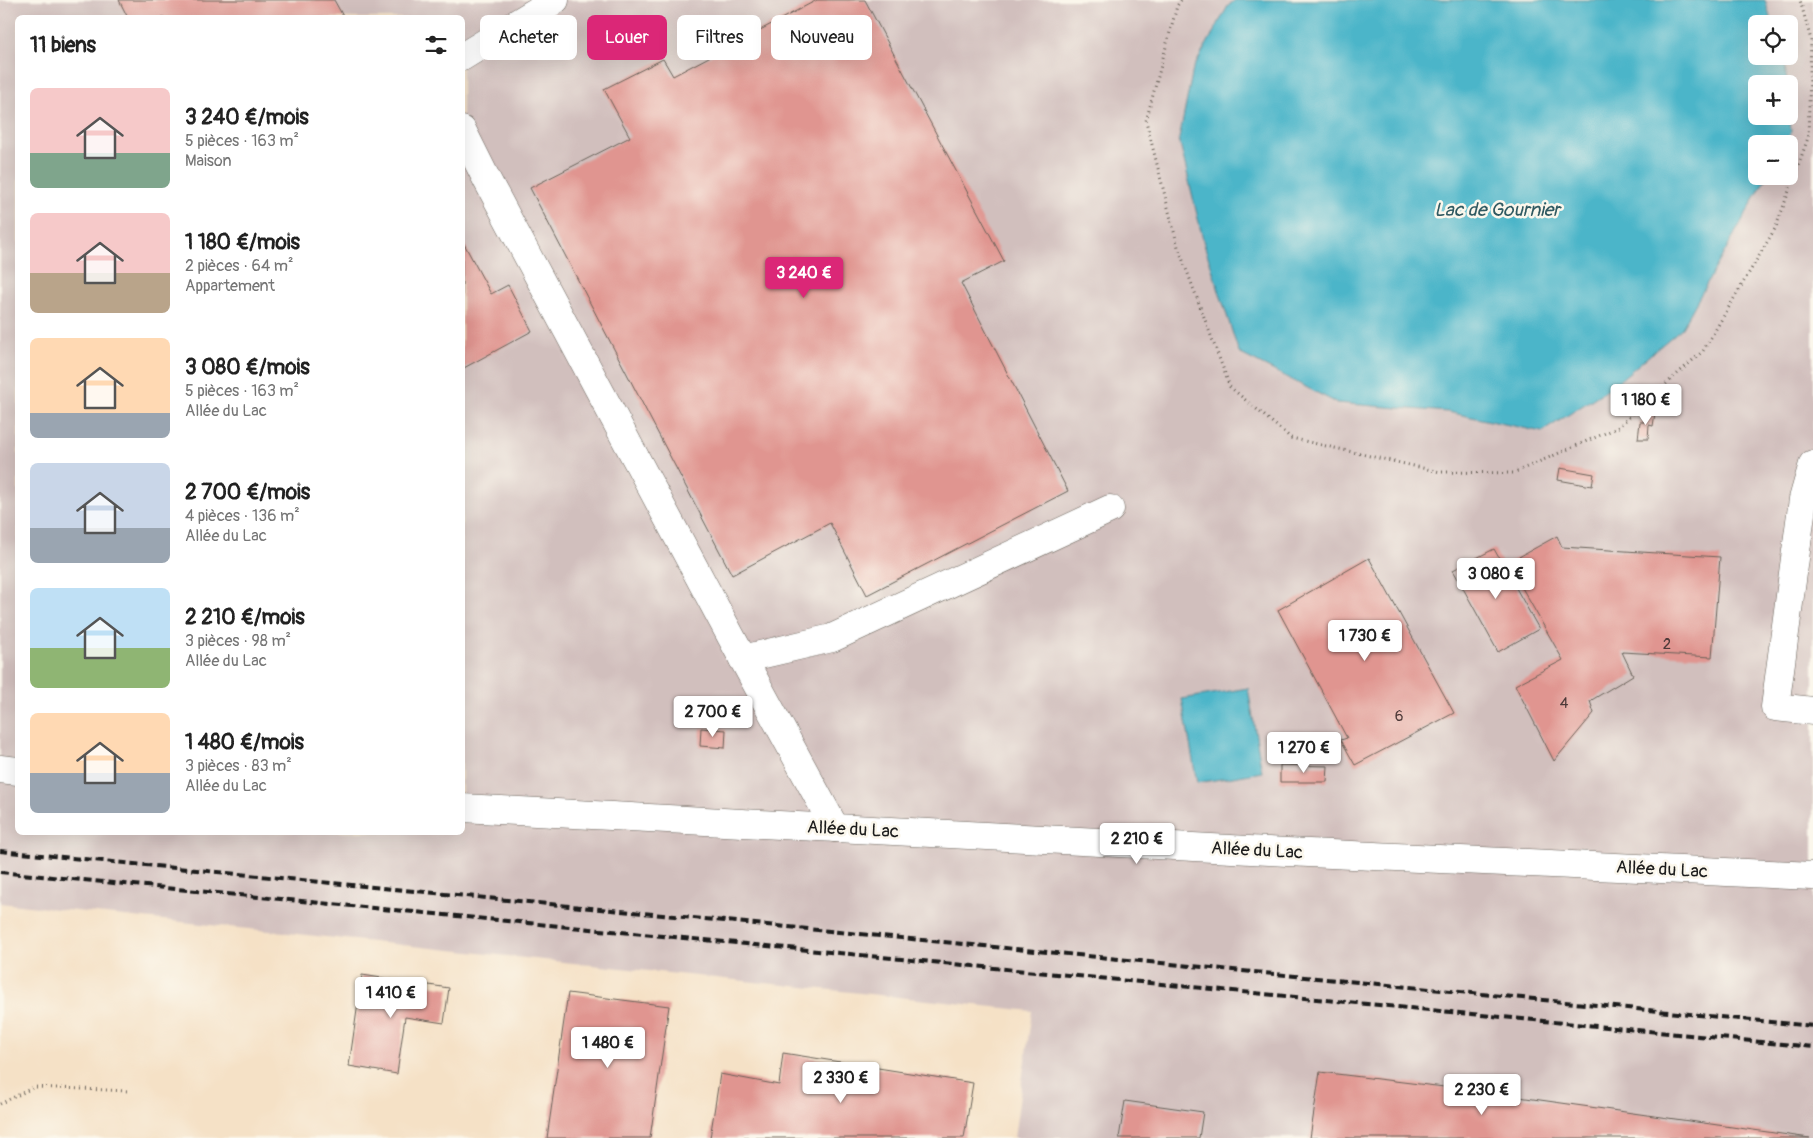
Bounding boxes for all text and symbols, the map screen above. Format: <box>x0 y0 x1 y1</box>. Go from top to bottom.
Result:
chip: Acheter <box>480 15 577 60</box>
chip: Louer <box>587 15 667 60</box>
chip: Filtres <box>677 15 761 60</box>
chip: Nouveau <box>771 15 872 60</box>
map controls <box>1748 15 1798 185</box>
button: locate <box>1748 15 1798 65</box>
icon: filters <box>422 31 450 59</box>
text: 11 biens <box>30 32 96 59</box>
button: + <box>1748 75 1798 125</box>
text: 3 240 €/mois <box>185 104 309 131</box>
icon: home <box>70 108 130 168</box>
text: 5 pièces · 163 m² <box>185 131 299 151</box>
button: − <box>1748 135 1798 185</box>
text: Maison <box>185 151 231 171</box>
water label: Lac de Gournier <box>1434 198 1562 222</box>
text: 1 180 €/mois <box>185 229 300 256</box>
icon: home <box>70 233 130 293</box>
text: 2 pièces · 64 m² <box>185 256 293 276</box>
pin: 3 240 € <box>758 256 850 299</box>
text: 3 240 € <box>776 263 832 283</box>
text: Appartement <box>185 276 275 296</box>
text: 3 080 €/mois <box>185 354 310 381</box>
icon: home <box>70 358 130 418</box>
text: 5 pièces · 163 m² <box>185 381 299 401</box>
pin: 1 180 € <box>1600 384 1692 426</box>
text: 1 180 € <box>1621 390 1671 410</box>
text: Allée du Lac <box>185 401 267 421</box>
text: 2 700 €/mois <box>185 479 310 506</box>
icon: home <box>70 483 130 543</box>
text: 4 pièces · 136 m² <box>185 506 300 526</box>
text: Allée du Lac <box>185 526 267 546</box>
pin: 3 080 € <box>1450 558 1542 600</box>
text: 3 080 € <box>1468 564 1524 584</box>
text: 2 210 €/mois <box>185 604 305 631</box>
icon: home <box>70 608 130 668</box>
pin: 1 730 € <box>1319 620 1411 662</box>
text: 1 730 € <box>1339 626 1391 646</box>
text: 3 pièces · 98 m² <box>185 631 291 651</box>
house number: 2 <box>1663 635 1671 654</box>
text: Allée du Lac <box>185 651 267 671</box>
house number: 4 <box>1560 694 1569 713</box>
pin: 2 700 € <box>667 696 759 738</box>
text: 2 700 € <box>685 702 741 722</box>
house number: 6 <box>1395 707 1403 726</box>
text: 1 480 €/mois <box>185 729 304 756</box>
pin: 1 270 € <box>1258 732 1350 774</box>
icon: home <box>70 733 130 793</box>
text: 1 270 € <box>1278 738 1330 758</box>
text: 3 pièces · 83 m² <box>185 756 292 776</box>
text: Allée du Lac <box>185 776 267 796</box>
street label: Allée du Lac <box>806 816 900 843</box>
pin: 2 210 € <box>1091 822 1183 865</box>
text: 2 210 € <box>1111 829 1163 849</box>
street label: Allée du Lac <box>1210 837 1304 864</box>
street label: Allée du Lac <box>1615 856 1709 883</box>
pin: 1 410 € <box>345 976 437 1019</box>
text: 1 410 € <box>366 983 416 1003</box>
pin: 1 480 € <box>562 1026 654 1069</box>
text: 1 480 € <box>582 1033 634 1053</box>
pin: 2 330 € <box>795 1062 887 1104</box>
text: 2 330 € <box>813 1068 869 1088</box>
pin: 2 230 € <box>1436 1074 1528 1116</box>
text: 2 230 € <box>1455 1080 1509 1100</box>

